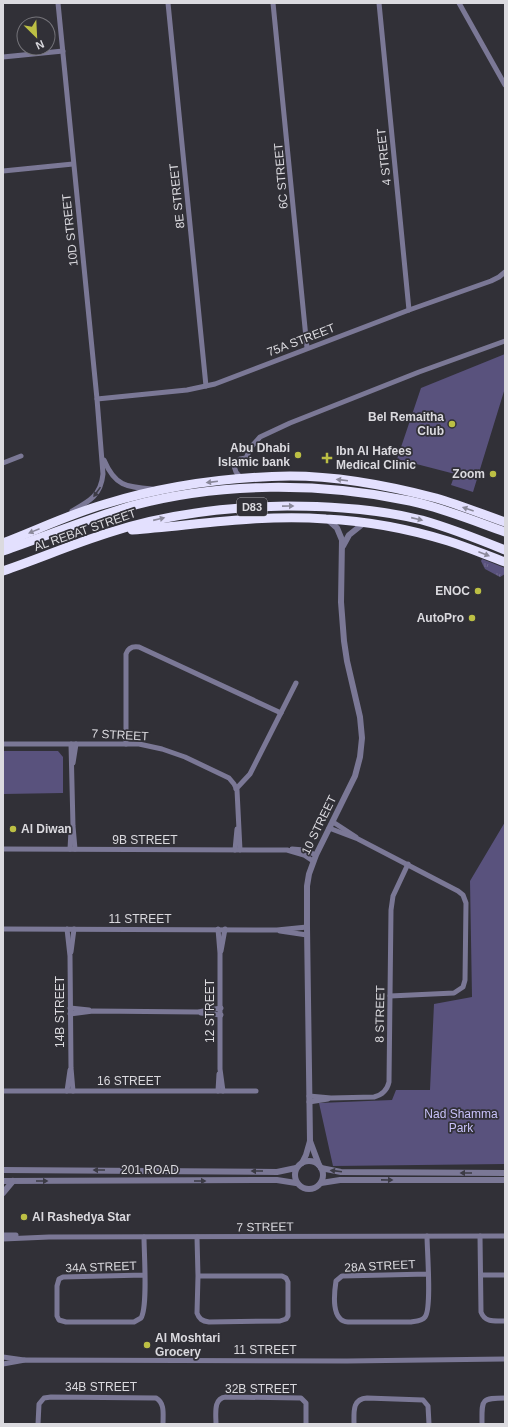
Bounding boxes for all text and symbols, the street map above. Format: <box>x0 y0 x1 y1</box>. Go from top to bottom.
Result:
north arrow <box>16 16 56 56</box>
text: N <box>34 38 46 52</box>
street label: 4 STREET <box>374 127 394 186</box>
street label: 6C STREET <box>271 142 291 209</box>
street label: 8E STREET <box>167 162 187 229</box>
street label: 10D STREET <box>59 192 81 267</box>
street label: 75A STREET <box>265 320 337 359</box>
place label: Bel Remaitha Club <box>368 410 444 438</box>
marker: Bel Remaitha Club <box>447 419 457 429</box>
place label: Abu Dhabi Islamic bank <box>218 441 290 469</box>
place label: Ibn Al Hafees Medical Clinic <box>336 444 416 472</box>
marker: Abu Dhabi Islamic bank <box>293 450 303 460</box>
marker: Ibn Al Hafees Medical Clinic <box>321 452 333 464</box>
place label: Zoom <box>452 467 485 481</box>
marker: Zoom <box>488 469 498 479</box>
one-way arrow <box>336 477 348 483</box>
one-way arrow <box>206 479 218 485</box>
one-way arrow <box>93 487 101 498</box>
road number: D83 <box>237 498 267 516</box>
one-way arrow <box>282 503 295 509</box>
one-way arrow <box>462 505 474 511</box>
street label: AL REBAT STREET <box>32 506 139 554</box>
one-way arrow <box>153 516 166 522</box>
one-way arrow <box>411 517 424 523</box>
one-way arrow <box>27 528 39 534</box>
one-way arrow <box>478 551 490 557</box>
place label: ENOC <box>435 584 470 598</box>
marker: ENOC <box>473 586 483 596</box>
place label: AutoPro <box>417 611 464 625</box>
marker: AutoPro <box>467 613 477 623</box>
street label: 7 STREET <box>91 727 150 744</box>
street label: 10 STREET <box>299 793 340 857</box>
place label: Al Diwan <box>21 822 72 836</box>
marker: Al Diwan <box>8 824 18 834</box>
street label: 9B STREET <box>112 833 178 847</box>
street label: 11 STREET <box>108 912 172 926</box>
street label: 14B STREET <box>53 975 67 1048</box>
street label: 12 STREET <box>203 978 217 1043</box>
street label: 8 STREET <box>373 985 388 1043</box>
street label: 16 STREET <box>97 1074 162 1088</box>
park label: Nad Shamma Park <box>424 1107 498 1135</box>
street label: 201 ROAD <box>121 1163 179 1177</box>
one-way arrow <box>92 1167 105 1173</box>
one-way arrow <box>250 1168 263 1174</box>
one-way arrow <box>330 1168 342 1174</box>
one-way arrow <box>459 1170 472 1176</box>
one-way arrow <box>381 1177 394 1183</box>
one-way arrow <box>36 1178 49 1184</box>
one-way arrow <box>194 1178 207 1184</box>
place label: Al Rashedya Star <box>32 1210 131 1224</box>
marker: Al Rashedya Star <box>19 1212 29 1222</box>
street label: 7 STREET <box>236 1219 294 1234</box>
street label: 28A STREET <box>344 1257 417 1275</box>
street label: 34A STREET <box>65 1259 138 1275</box>
place label: Al Moshtari Grocery <box>155 1331 220 1359</box>
marker: Al Moshtari Grocery <box>142 1340 152 1350</box>
street label: 11 STREET <box>233 1343 297 1357</box>
street label: 34B STREET <box>65 1380 138 1394</box>
street label: 32B STREET <box>225 1382 298 1396</box>

